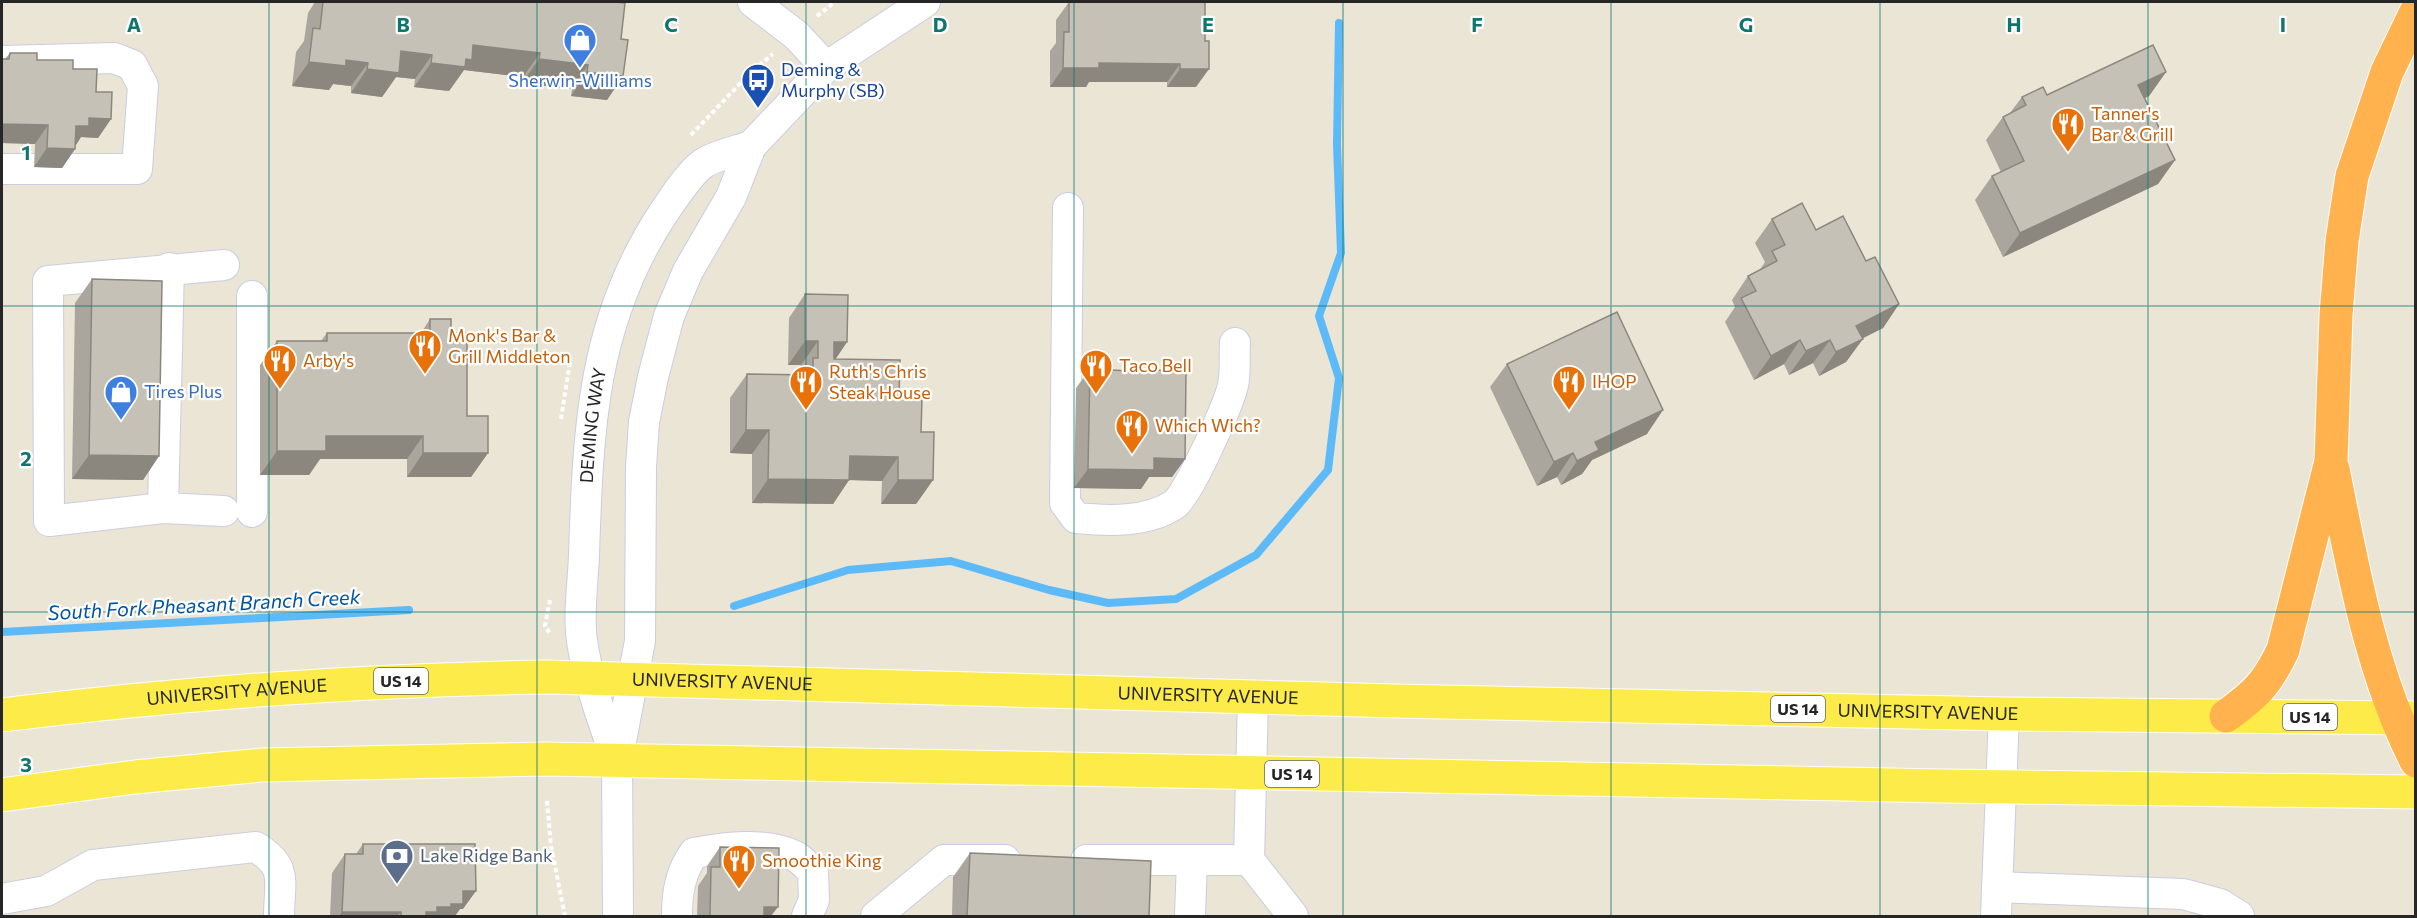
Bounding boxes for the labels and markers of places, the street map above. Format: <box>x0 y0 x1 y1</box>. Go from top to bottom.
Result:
shop icon: Sherwin-Williams <box>562 22 598 69</box>
place label: Deming & Murphy (SB) <box>781 58 885 101</box>
bus stop icon: Deming & Murphy (SB) <box>740 62 776 109</box>
place label: Sherwin-Williams <box>508 69 652 91</box>
place label: Tanner's Bar & Grill <box>2091 102 2174 145</box>
restaurant icon: Tanner's Bar & Grill <box>2050 106 2086 153</box>
place label: Monk's Bar & Grill Middleton <box>448 324 571 367</box>
restaurant icon: Monk's Bar & Grill Middleton <box>407 328 443 375</box>
restaurant icon: Arby's <box>262 343 298 390</box>
restaurant icon: Taco Bell <box>1078 348 1114 395</box>
place label: Arby's <box>303 349 354 371</box>
place label: Taco Bell <box>1119 354 1192 376</box>
place label: Ruth's Chris Steak House <box>829 360 931 403</box>
restaurant icon: Ruth's Chris Steak House <box>788 364 824 411</box>
restaurant icon: IHOP <box>1551 364 1587 411</box>
place label: IHOP <box>1592 370 1637 392</box>
shop icon: Tires Plus <box>103 374 139 421</box>
place label: Tires Plus <box>144 380 222 402</box>
restaurant icon: Which Wich? <box>1114 408 1150 455</box>
place label: Which Wich? <box>1155 414 1261 436</box>
bank icon: Lake Ridge Bank <box>379 838 415 885</box>
restaurant icon: Smoothie King <box>721 843 757 890</box>
place label: Lake Ridge Bank <box>420 844 553 866</box>
place label: Smoothie King <box>762 849 882 871</box>

